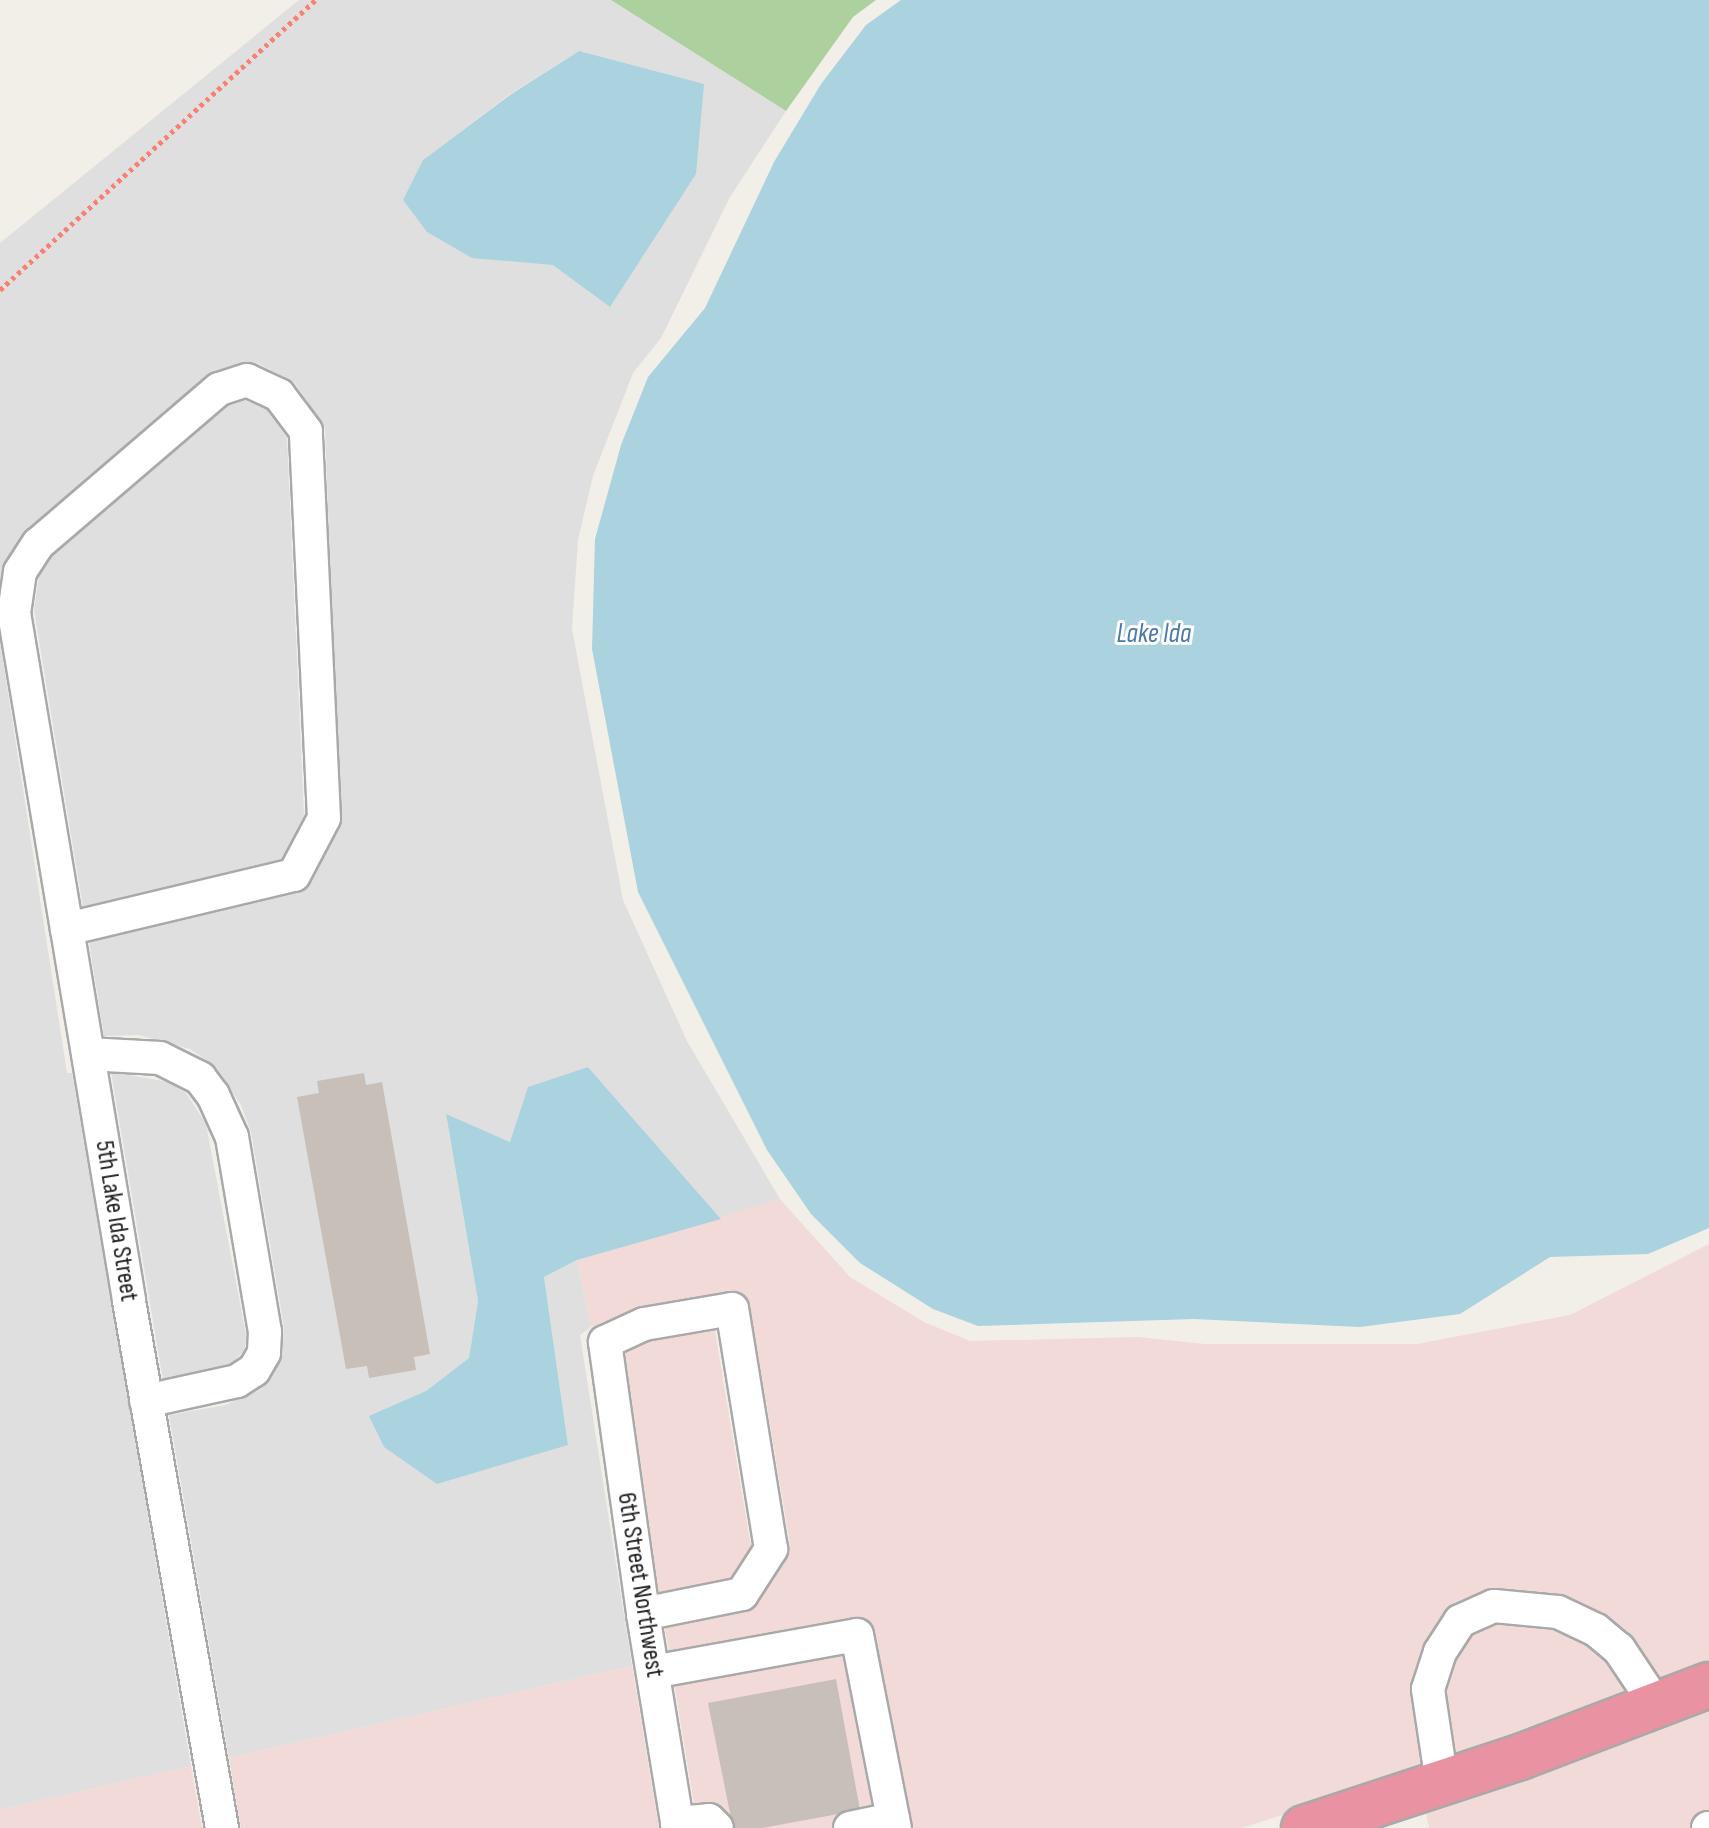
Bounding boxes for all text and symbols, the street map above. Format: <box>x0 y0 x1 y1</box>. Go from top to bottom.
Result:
water label: Lake Ida <box>1117 617 1191 651</box>
street label: 5th Lake Ida Street <box>88 1138 144 1304</box>
street label: 6th Street Northwest <box>610 1490 670 1680</box>

